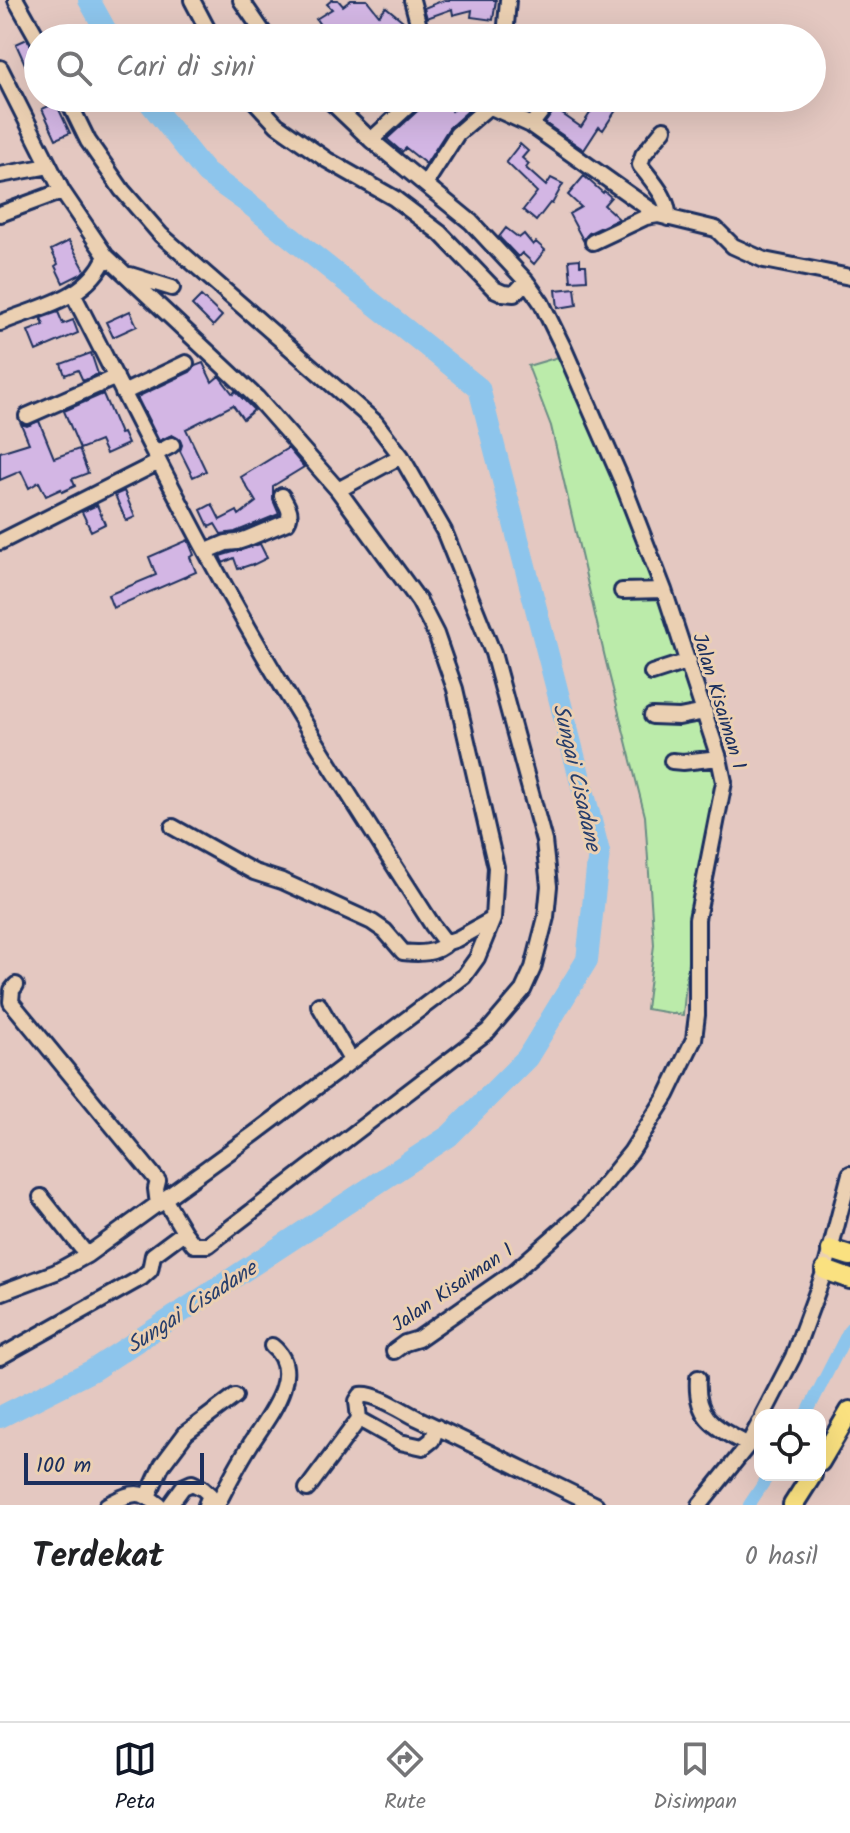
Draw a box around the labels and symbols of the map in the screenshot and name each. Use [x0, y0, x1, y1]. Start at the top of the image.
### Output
street label: Jalan Kisaiman 1 [682, 629, 754, 774]
water label: Sungai Cisadane [542, 701, 610, 857]
street label: Jalan Kisaiman 1 [386, 1236, 521, 1341]
water label: Sungai Cisadane [120, 1251, 266, 1364]
scale bar [24, 1449, 204, 1485]

